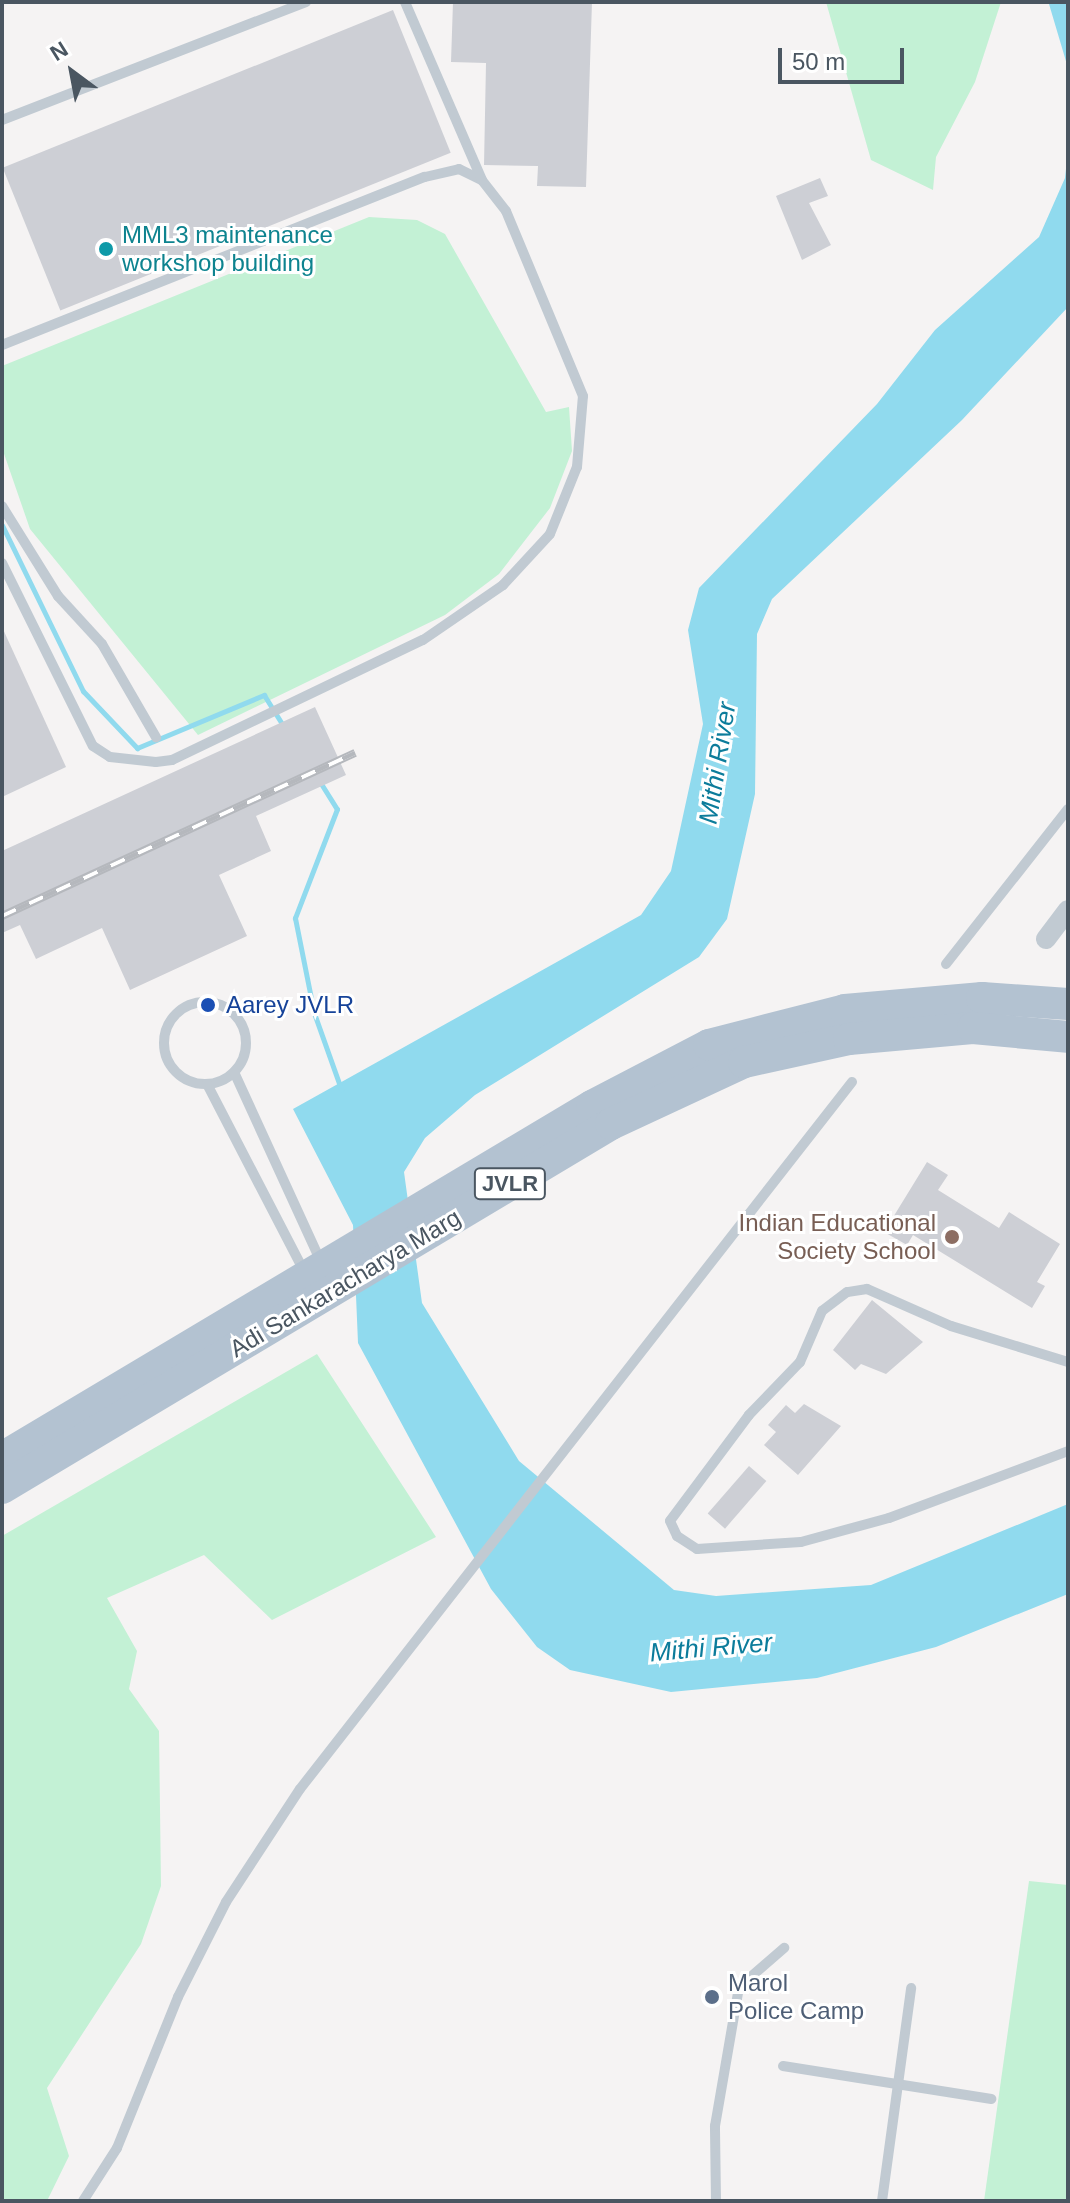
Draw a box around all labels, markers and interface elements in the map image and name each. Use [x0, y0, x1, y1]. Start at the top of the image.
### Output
north arrow [32, 32, 112, 112]
scale bar [782, 32, 908, 82]
text: N [46, 36, 72, 66]
text: 50 m [792, 48, 845, 75]
place label: MML3 maintenance workshop building [122, 221, 333, 277]
marker: MML3 maintenance workshop building [97, 240, 115, 258]
water label: Mithi River [693, 700, 743, 826]
place label: Aarey JVLR [226, 991, 354, 1019]
marker: Aarey JVLR [197, 994, 219, 1016]
road number: JVLR [472, 1166, 548, 1202]
street label: Adi Sankaracharya Marg [224, 1203, 466, 1363]
place label: Indian Educational Society School [739, 1209, 936, 1265]
marker: Indian Educational Society School [943, 1228, 961, 1246]
water label: Mithi River [648, 1627, 774, 1669]
place label: Marol Police Camp [728, 1969, 864, 2025]
marker: Marol Police Camp [703, 1988, 721, 2006]

